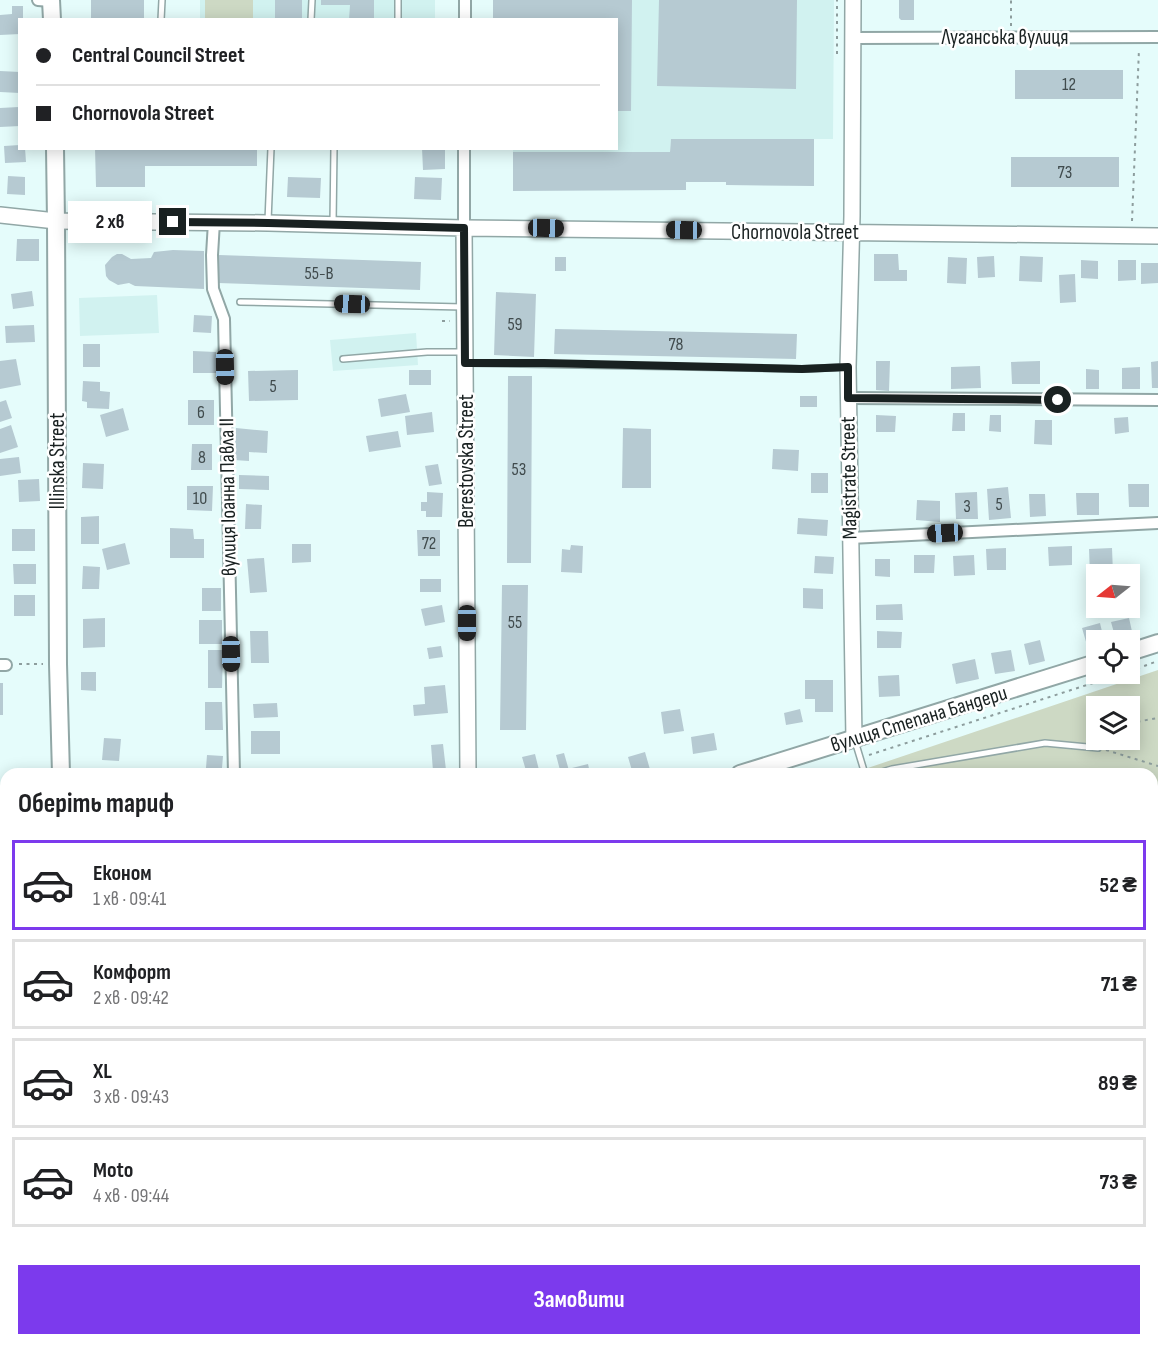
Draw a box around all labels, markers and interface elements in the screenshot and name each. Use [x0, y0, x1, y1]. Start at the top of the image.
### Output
street label: Луганська вулиця [941, 25, 1068, 50]
text: Central Council Street [72, 42, 245, 69]
house number: 12 [1062, 74, 1076, 95]
text: Chornovola Street [72, 100, 214, 127]
house number: 73 [1058, 162, 1072, 183]
callout: 2 хв [68, 201, 152, 243]
route end [159, 208, 186, 235]
text: 2 хв [96, 210, 124, 234]
car [528, 219, 564, 237]
street label: Chornovola Street [731, 220, 859, 245]
car [666, 221, 702, 239]
house number: 55-В [304, 263, 334, 284]
car [334, 294, 370, 314]
house number: 59 [507, 314, 523, 335]
house number: 78 [668, 334, 684, 355]
car [216, 349, 234, 385]
house number: 5 [269, 376, 277, 397]
route start [1044, 386, 1071, 413]
street label: Berestovska Street [454, 394, 479, 528]
house number: 6 [197, 402, 205, 423]
street label: Illinska Street [45, 413, 70, 509]
street label: Magistrate Street [835, 416, 863, 540]
street label: вулиця Іоанна Павла II [214, 418, 242, 576]
house number: 8 [198, 447, 206, 468]
house number: 53 [512, 459, 526, 480]
house number: 10 [193, 488, 207, 509]
house number: 5 [995, 494, 1003, 515]
house number: 3 [963, 496, 971, 517]
car [927, 523, 963, 543]
house number: 72 [422, 533, 436, 554]
north arrow [1086, 564, 1140, 618]
map controls [1086, 564, 1140, 750]
car [458, 605, 476, 641]
house number: 55 [508, 612, 522, 633]
button: locate [1086, 630, 1140, 684]
car [222, 636, 240, 672]
street label: вулиця Степана Бандери [828, 680, 1010, 758]
button: layers [1086, 696, 1140, 750]
text: Оберіть тариф [18, 788, 174, 820]
icon: car [21, 858, 75, 912]
text: Економ [93, 860, 152, 887]
text: 52 ₴ [1100, 872, 1137, 899]
text: 1 хв · 09:41 [93, 887, 166, 911]
icon: car [21, 957, 75, 1011]
text: Комфорт [93, 959, 171, 986]
text: 71 ₴ [1101, 971, 1137, 998]
text: 2 хв · 09:42 [93, 986, 169, 1010]
icon: car [21, 1056, 75, 1110]
text: XL [93, 1058, 112, 1085]
text: 89 ₴ [1098, 1070, 1137, 1097]
text: 3 хв · 09:43 [93, 1085, 169, 1109]
icon: car [21, 1155, 75, 1209]
text: Moto [93, 1157, 133, 1184]
text: 73 ₴ [1099, 1169, 1137, 1196]
text: 4 хв · 09:44 [93, 1184, 169, 1208]
button: Замовити [18, 1265, 1140, 1334]

